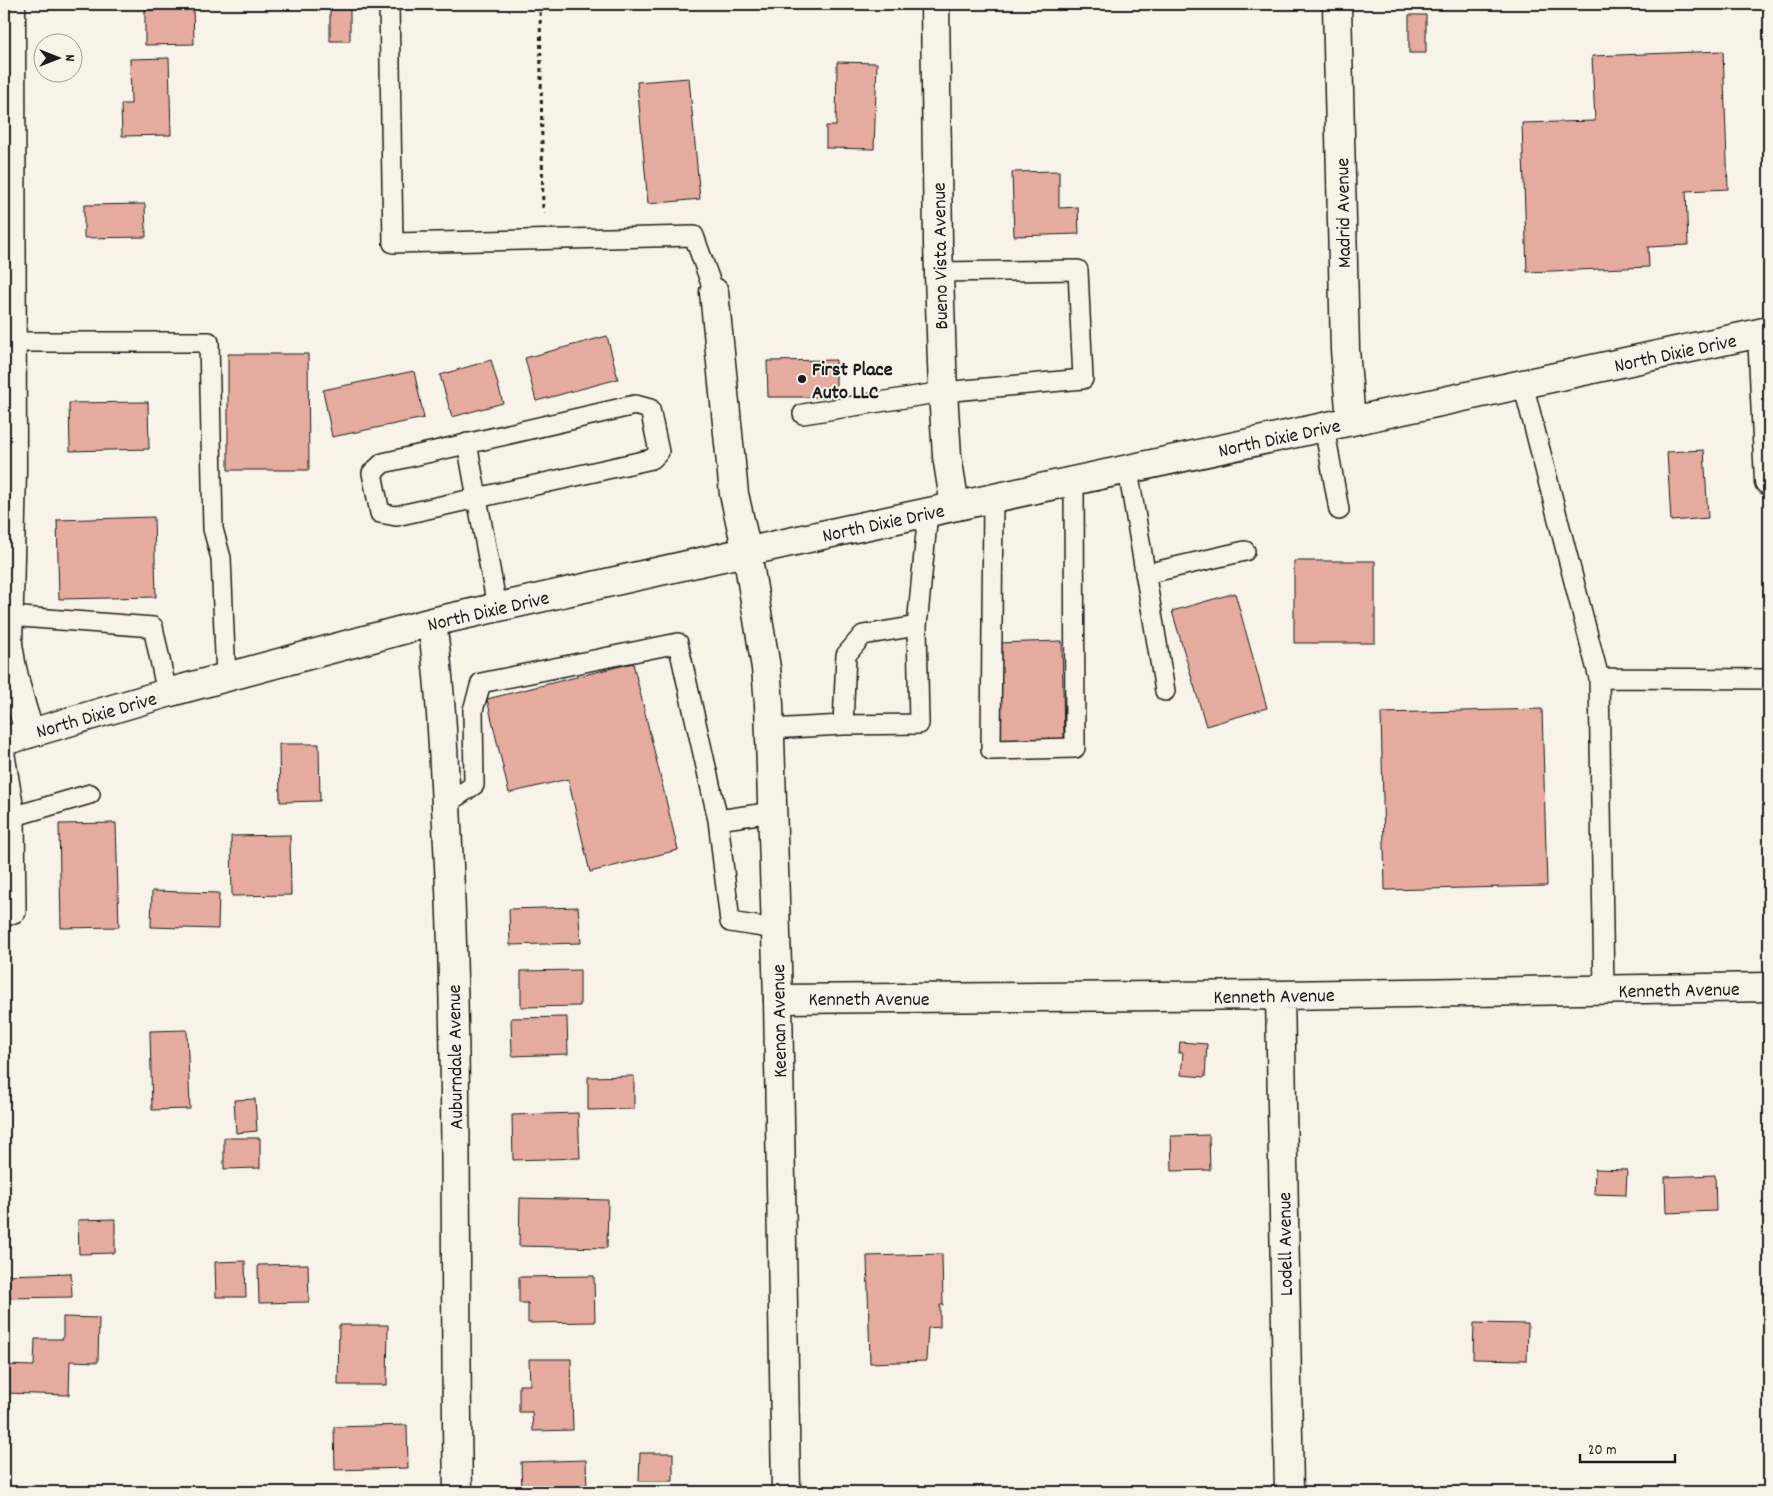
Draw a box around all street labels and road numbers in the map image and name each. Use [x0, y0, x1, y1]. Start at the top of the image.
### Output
street label: Madrid Avenue [1330, 157, 1360, 268]
street label: Bueno Vista Avenue [927, 182, 957, 330]
street label: North Dixie Drive [1612, 328, 1740, 382]
street label: North Dixie Drive [1216, 413, 1344, 467]
street label: North Dixie Drive [820, 498, 948, 552]
street label: North Dixie Drive [425, 585, 553, 641]
street label: North Dixie Drive [33, 686, 161, 747]
street label: Keenan Avenue [766, 964, 796, 1078]
street label: Kenneth Avenue [1618, 977, 1740, 1007]
street label: Kenneth Avenue [1213, 983, 1335, 1013]
street label: Auburndale Avenue [442, 984, 472, 1130]
street label: Kenneth Avenue [808, 987, 930, 1015]
street label: Lodell Avenue [1272, 1191, 1302, 1296]

